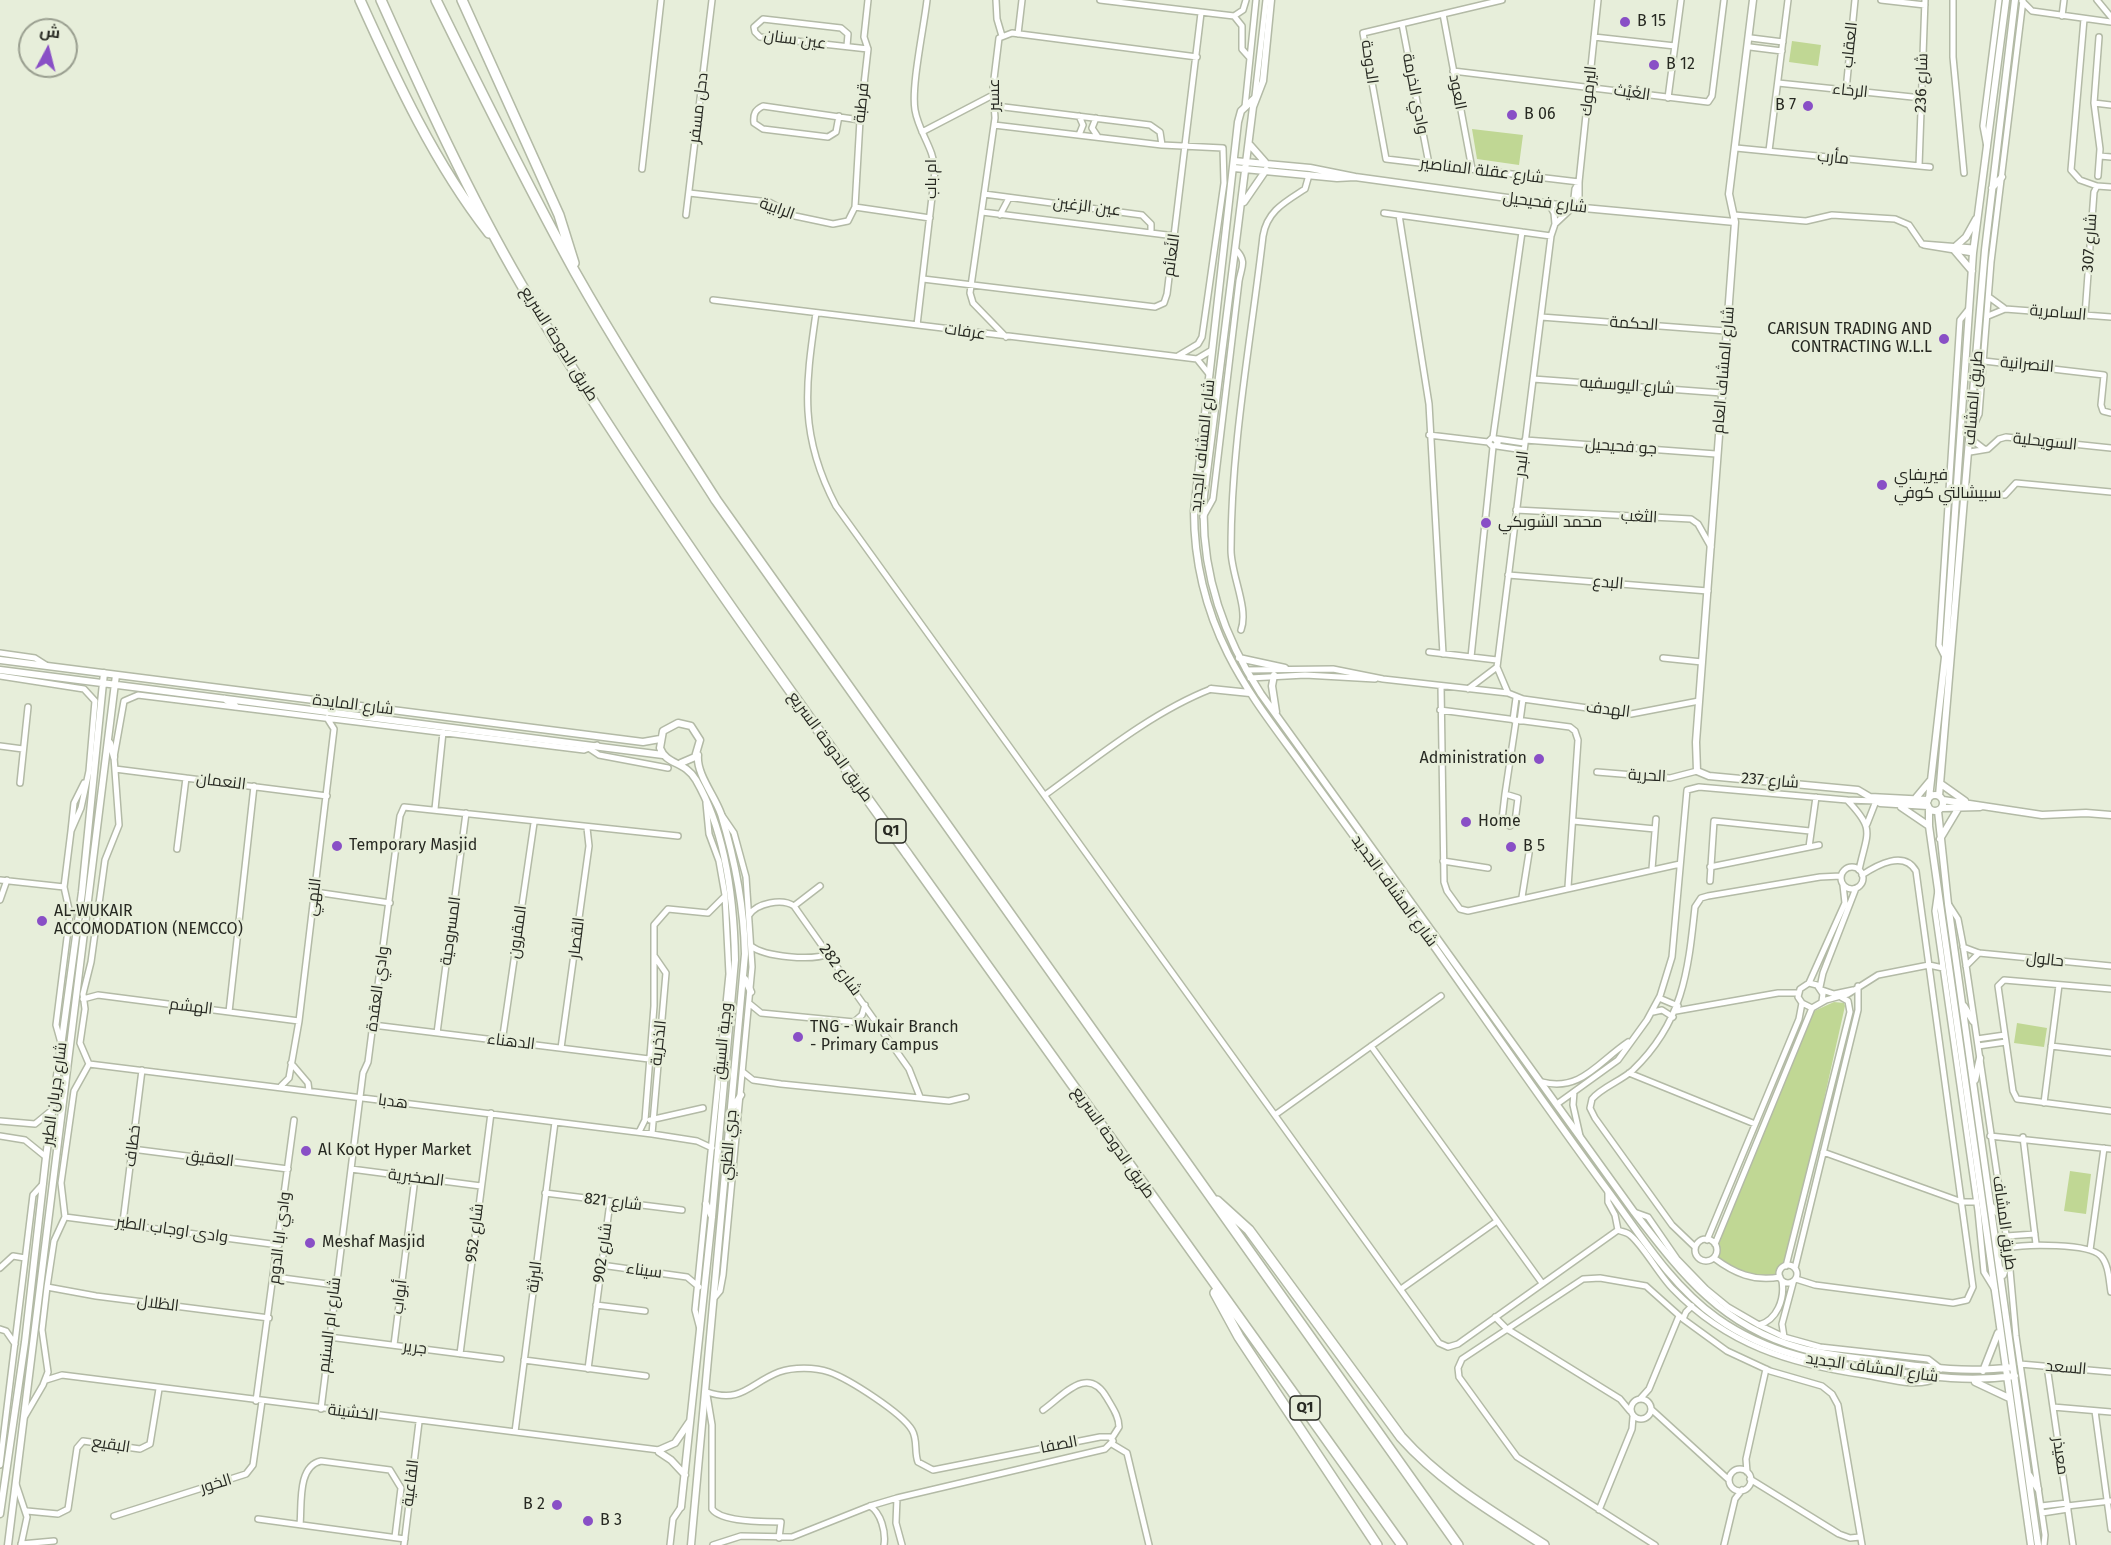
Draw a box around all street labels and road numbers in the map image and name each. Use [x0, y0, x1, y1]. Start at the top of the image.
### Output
street label: العقاب [1838, 21, 1862, 69]
street label: عين سنان [763, 26, 827, 54]
street label: الدوحة [1356, 39, 1382, 85]
street label: وادي الخرمة [1398, 52, 1432, 136]
street label: شارع 236 [1911, 53, 1933, 113]
street label: اليرموك [1577, 65, 1601, 117]
street label: دحل مسفر [685, 72, 713, 144]
street label: العود [1444, 73, 1470, 111]
street label: عسير [985, 79, 1005, 111]
street label: الرخاء [1831, 80, 1869, 102]
street label: الغَيْث [1613, 81, 1651, 105]
street label: قرطبة [850, 82, 874, 124]
street label: مأرب [1816, 147, 1850, 169]
street label: شارع عقلة المناصير [1419, 154, 1545, 188]
street label: ام باب [922, 159, 942, 199]
street label: شارع فحيحيل [1502, 188, 1588, 218]
street label: عين الزغين [1052, 193, 1122, 221]
street label: الرابية [757, 194, 797, 224]
street label: شارع 307 [2078, 213, 2102, 273]
street label: النًعائم [1159, 232, 1185, 278]
street label: طريق الدوحة السريع [516, 283, 602, 405]
street label: السامرية [2029, 301, 2087, 325]
street label: شارع المشاف العام [1709, 306, 1739, 434]
street label: الحكمة [1609, 313, 1659, 335]
street label: عرفات [943, 320, 987, 344]
street label: طريق المشاف [1960, 350, 1988, 446]
street label: النصرانية [1999, 353, 2055, 377]
street label: شارع اليوسفيه [1579, 373, 1675, 399]
street label: شارع المشاف الجديد [1186, 378, 1220, 514]
street label: السويحلية [2012, 429, 2078, 455]
street label: جو فحيحيل [1584, 435, 1658, 459]
street label: البدر [1511, 450, 1533, 478]
street label: الثغب [1620, 506, 1658, 528]
street label: البدع [1592, 572, 1624, 594]
street label: طريق الدوحة السريع [784, 688, 876, 806]
street label: شارع المايدة [311, 690, 395, 720]
street label: الهدف [1585, 698, 1631, 722]
street label: الحرية [1628, 765, 1666, 787]
street label: النعمان [195, 769, 247, 795]
street label: شارع 237 [1740, 769, 1800, 793]
road number: Q1 [876, 819, 906, 843]
street label: شارع المشاف الجديد [1347, 831, 1441, 951]
street label: النهي [302, 877, 326, 917]
street label: المسروحية [437, 895, 465, 967]
street label: المقرون [505, 904, 531, 960]
street label: القصار [565, 916, 589, 960]
street label: شارع 282 [815, 940, 865, 1000]
street label: وادي العقدة [362, 945, 394, 1033]
street label: حالول [2025, 948, 2065, 972]
street label: الهشم [168, 995, 214, 1019]
street label: وجبة السيق [709, 1002, 737, 1080]
street label: الذخرية [647, 1019, 671, 1067]
street label: الدهناء [486, 1030, 536, 1054]
street label: شارع جريان الطير [38, 1041, 72, 1147]
street label: طريق الدوحة السريع [1067, 1084, 1159, 1202]
street label: هدبا [377, 1091, 409, 1113]
street label: جري الظبي [716, 1109, 742, 1181]
street label: خطاف [121, 1124, 145, 1168]
street label: العقيق [185, 1147, 235, 1171]
street label: الصخبرية [387, 1165, 445, 1191]
street label: طريق المشاف [1988, 1174, 2020, 1272]
street label: شارع 821 [583, 1189, 643, 1215]
street label: وادي ابا الدوم [265, 1191, 295, 1285]
street label: شارع 952 [462, 1202, 488, 1264]
street label: وادى اوجاب الطير [115, 1213, 229, 1247]
street label: شارع 902 [589, 1222, 617, 1284]
street label: سيناء [625, 1259, 663, 1283]
street label: البرثة [524, 1260, 546, 1294]
street label: شارع ام السنيم [315, 1276, 345, 1374]
street label: أبواب [388, 1279, 412, 1315]
street label: الظلال [136, 1292, 180, 1316]
street label: جرير [402, 1337, 428, 1359]
street label: شارع المشاف الجديد [1804, 1349, 1940, 1387]
street label: السعد [2045, 1357, 2087, 1379]
road number: Q1 [1290, 1396, 1320, 1420]
street label: الخشينة [327, 1400, 379, 1426]
street label: الصفا [1039, 1432, 1079, 1458]
street label: البقيع [91, 1433, 131, 1457]
street label: معيذر [2048, 1436, 2072, 1476]
street label: القاعية [399, 1458, 423, 1508]
street label: الخور [198, 1470, 234, 1498]

